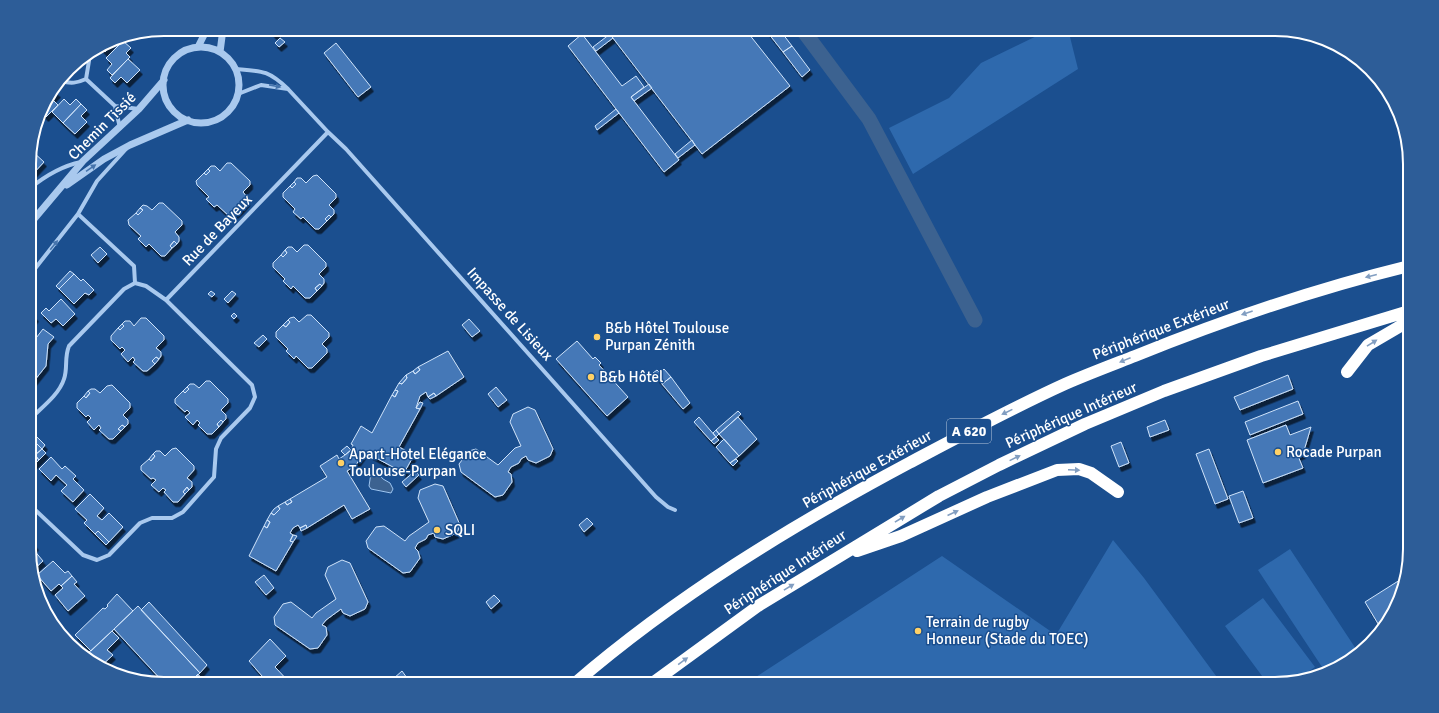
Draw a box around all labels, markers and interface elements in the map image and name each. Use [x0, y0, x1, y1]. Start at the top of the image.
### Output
one-way arrow [268, 84, 281, 90]
street label: Chemin Tissié [64, 88, 140, 164]
one-way arrow [85, 165, 97, 172]
street label: Rue de Bayeux [178, 190, 256, 269]
one-way arrow [50, 239, 58, 250]
street label: Impasse de Lisieux [463, 264, 557, 364]
one-way arrow [1365, 273, 1378, 279]
street label: Périphérique Extérieur [1090, 294, 1232, 363]
one-way arrow [1241, 311, 1253, 317]
place label: B&b Hôtel Toulouse Purpan Zénith [605, 319, 729, 354]
marker: B&b Hôtel Toulouse Purpan Zénith [592, 332, 602, 342]
one-way arrow [1367, 339, 1378, 347]
one-way arrow [1119, 357, 1131, 363]
place label: B&b Hôtel [599, 368, 663, 386]
marker: B&b Hôtel [586, 372, 596, 382]
street label: Périphérique Intérieur [1002, 378, 1140, 452]
one-way arrow [1001, 409, 1013, 416]
road number: A 620 [947, 419, 991, 443]
street label: Périphérique Extérieur [799, 426, 935, 512]
place label: Rocade Purpan [1286, 443, 1382, 461]
place label: Apart-Hotel Elégance Toulouse-Purpan [349, 445, 487, 480]
marker: Rocade Purpan [1273, 447, 1283, 457]
one-way arrow [1009, 455, 1020, 461]
marker: Apart-Hotel Elégance Toulouse-Purpan [336, 458, 346, 468]
one-way arrow [1068, 466, 1080, 473]
one-way arrow [947, 510, 959, 516]
one-way arrow [895, 515, 905, 523]
place label: SQLI [445, 521, 475, 539]
marker: SQLI [432, 525, 442, 535]
street label: Périphérique Intérieur [721, 525, 850, 618]
one-way arrow [784, 583, 794, 591]
place label: Terrain de rugby Honneur (Stade du TOEC) [926, 613, 1088, 648]
marker: Terrain de rugby Honneur (Stade du TOEC) [913, 626, 923, 636]
one-way arrow [677, 657, 688, 665]

